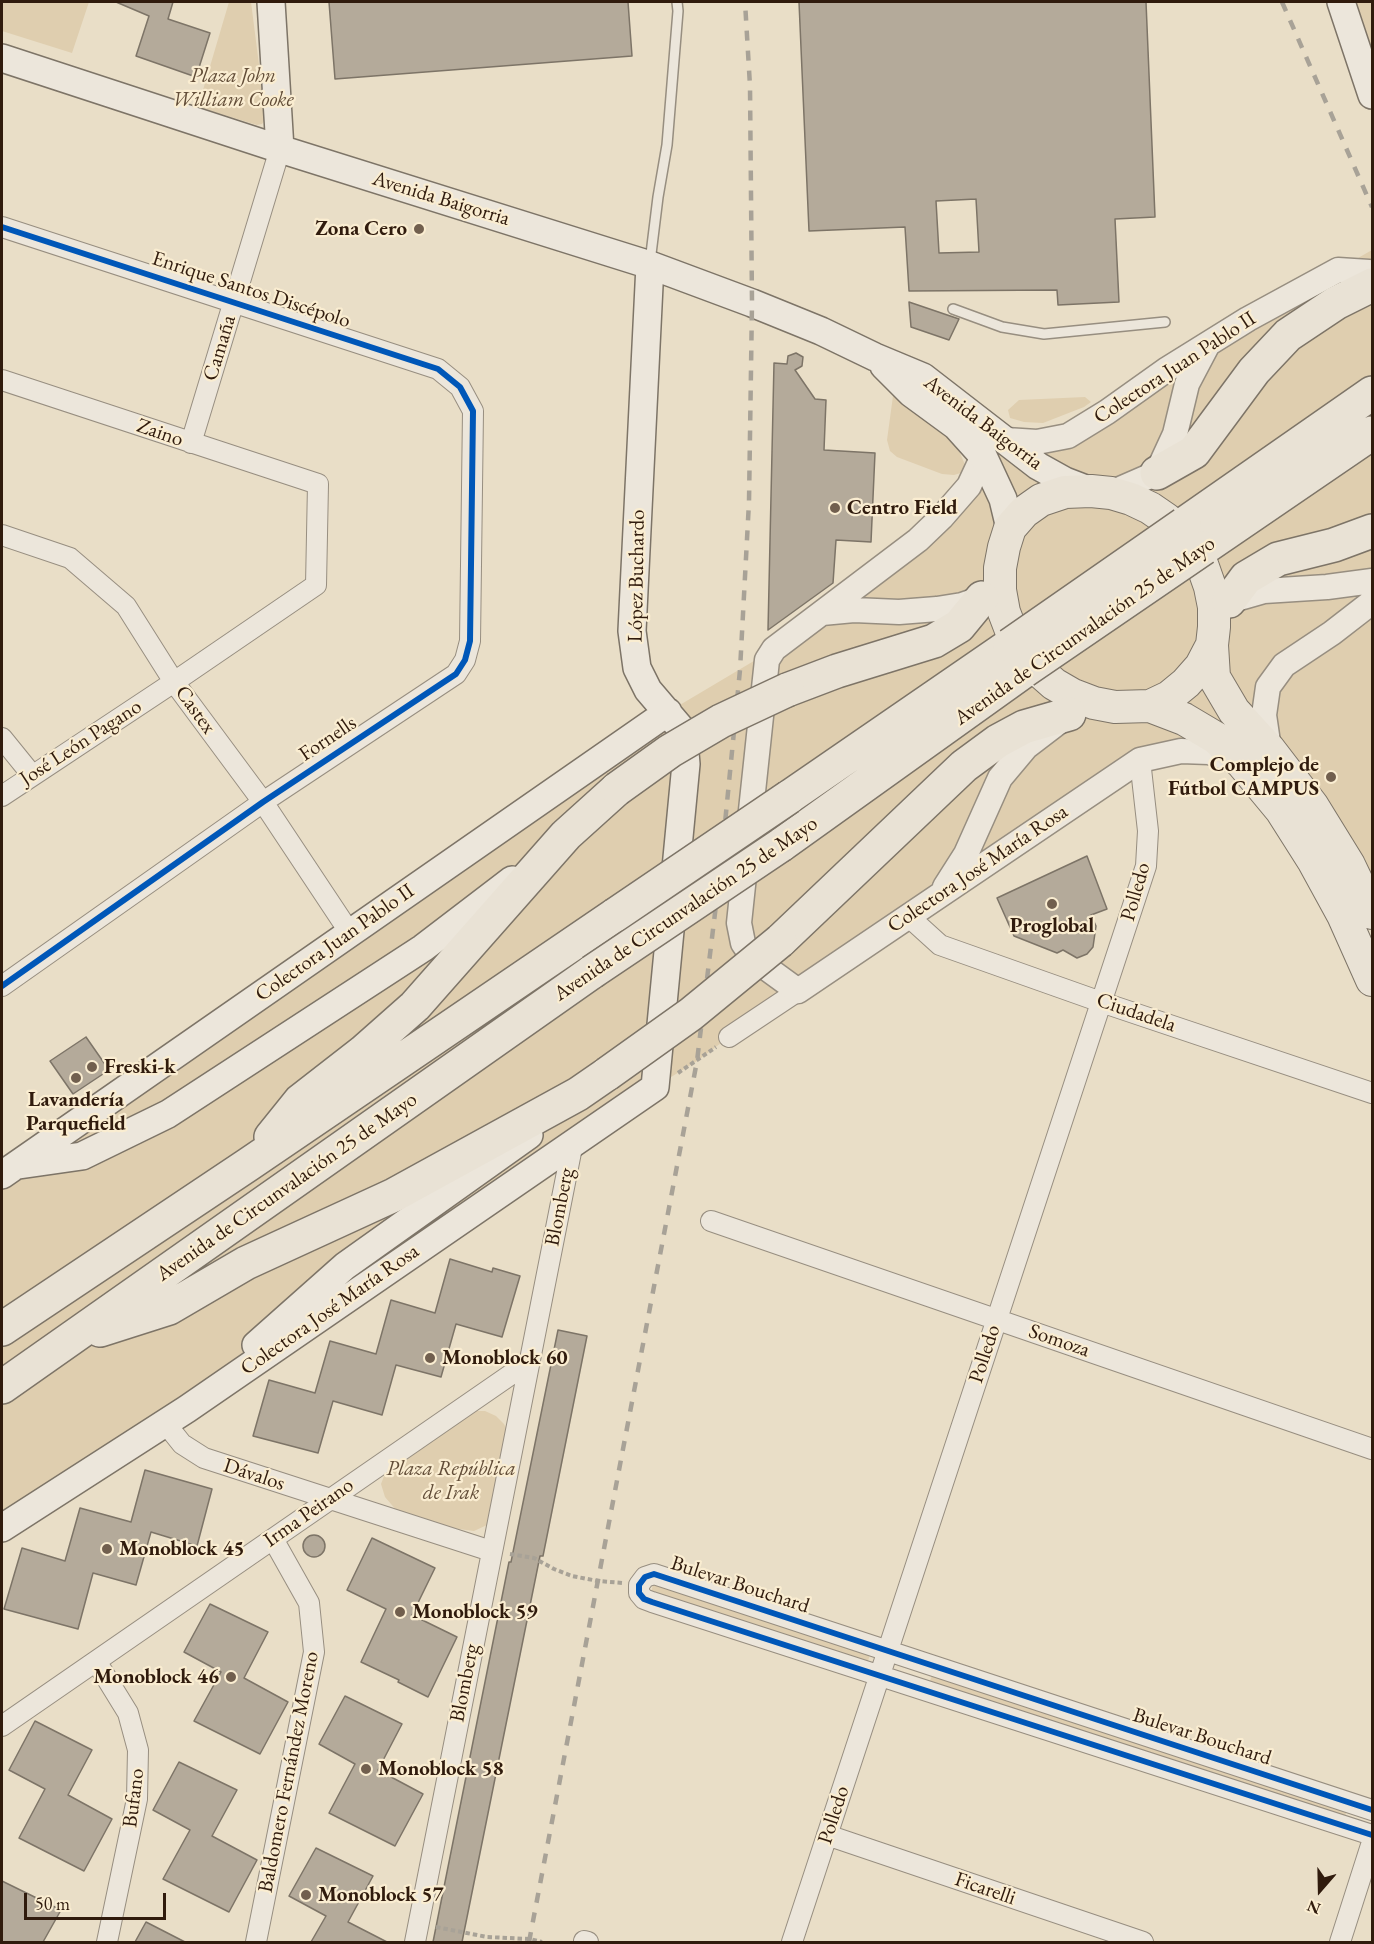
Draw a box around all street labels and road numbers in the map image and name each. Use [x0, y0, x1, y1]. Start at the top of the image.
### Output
street label: Avenida Baigorria [369, 166, 513, 232]
street label: Enrique Santos Discépolo [149, 246, 353, 334]
street label: Colectora Juan Pablo II [1089, 306, 1261, 430]
street label: Camaña [198, 312, 242, 384]
street label: Avenida Baigorria [919, 370, 1047, 476]
street label: Zaino [133, 413, 187, 453]
street label: López Buchardo [623, 509, 651, 643]
street label: Avenida de Circunvalación 25 de Mayo [950, 531, 1220, 731]
street label: Castex [169, 681, 221, 739]
street label: José León Pagano [15, 694, 147, 792]
street label: Fornells [295, 711, 361, 767]
street label: Colectora José María Rosa [883, 799, 1073, 939]
street label: Avenida de Circunvalación 25 de Mayo [549, 811, 823, 1007]
street label: Polledo [1116, 860, 1156, 924]
street label: Colectora Juan Pablo II [251, 879, 419, 1007]
street label: Ciudadela [1093, 988, 1179, 1038]
street label: Avenida de Circunvalación 25 de Mayo [152, 1087, 422, 1287]
street label: Blomberg [540, 1166, 580, 1248]
street label: Colectora José María Rosa [236, 1239, 424, 1381]
street label: Somoza [1025, 1319, 1093, 1363]
street label: Polledo [964, 1322, 1006, 1386]
street label: Dávalos [220, 1453, 288, 1497]
street label: Irma Peirano [259, 1473, 359, 1553]
street label: Bulevar Bouchard [668, 1551, 812, 1619]
street label: Blomberg [445, 1642, 485, 1724]
street label: Baldomero Fernández Moreno [253, 1649, 325, 1895]
street label: Bulevar Bouchard [1130, 1703, 1274, 1771]
street label: Bufano [118, 1767, 150, 1829]
street label: Polledo [813, 1783, 855, 1847]
street label: Ficarelli [951, 1867, 1019, 1911]

